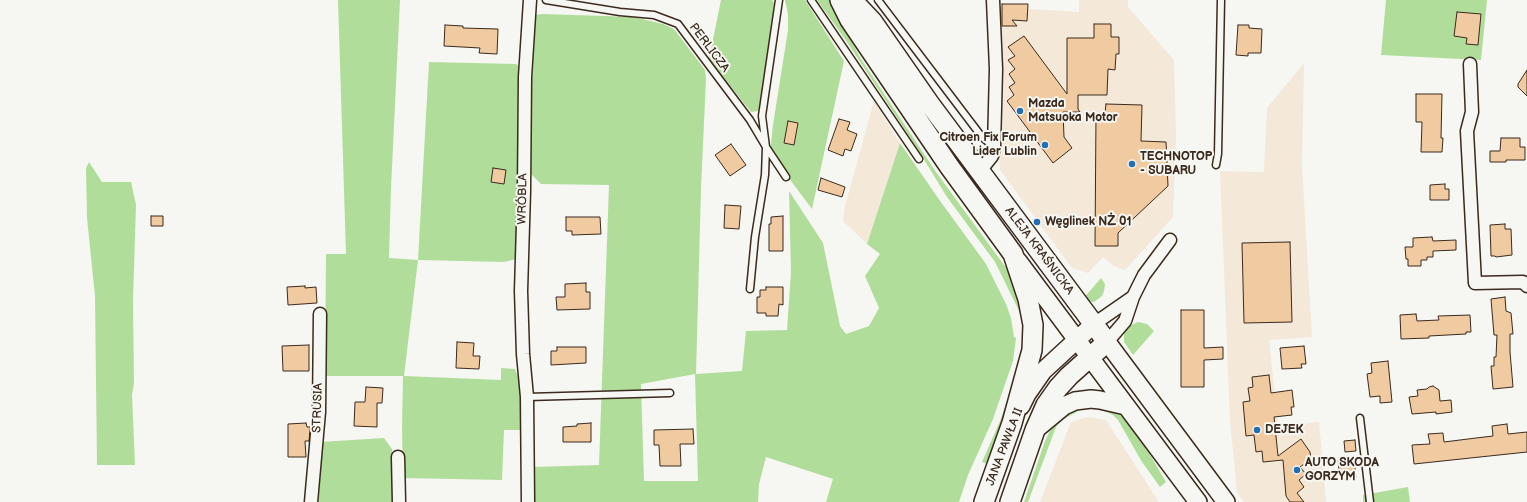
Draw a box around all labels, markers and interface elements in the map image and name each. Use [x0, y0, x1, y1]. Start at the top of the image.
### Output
street label: PERLICZA [686, 21, 732, 75]
place label: Mazda Matsuoka Motor [1028, 97, 1118, 125]
marker: Mazda Matsuoka Motor [1015, 106, 1025, 116]
place label: Citroen Fix Forum Lider Lublin [940, 131, 1037, 159]
marker: Citroen Fix Forum Lider Lublin [1040, 140, 1050, 150]
place label: TECHNOTOP - SUBARU [1140, 150, 1212, 178]
marker: TECHNOTOP - SUBARU [1127, 159, 1137, 169]
street label: WRÓBLA [515, 173, 531, 225]
street label: ALEJA KRAŚNICKA [1001, 204, 1077, 298]
place label: Węglinek NŻ 01 [1045, 215, 1132, 229]
marker: Węglinek NŻ 01 [1032, 217, 1042, 227]
street label: STRUSIA [310, 383, 326, 433]
street label: JANA PAWŁA II [984, 406, 1026, 488]
place label: DEJEK [1265, 423, 1304, 437]
marker: DEJEK [1252, 425, 1262, 435]
place label: AUTO SKODA GORZYM [1305, 456, 1379, 484]
marker: AUTO SKODA GORZYM [1292, 465, 1302, 475]

